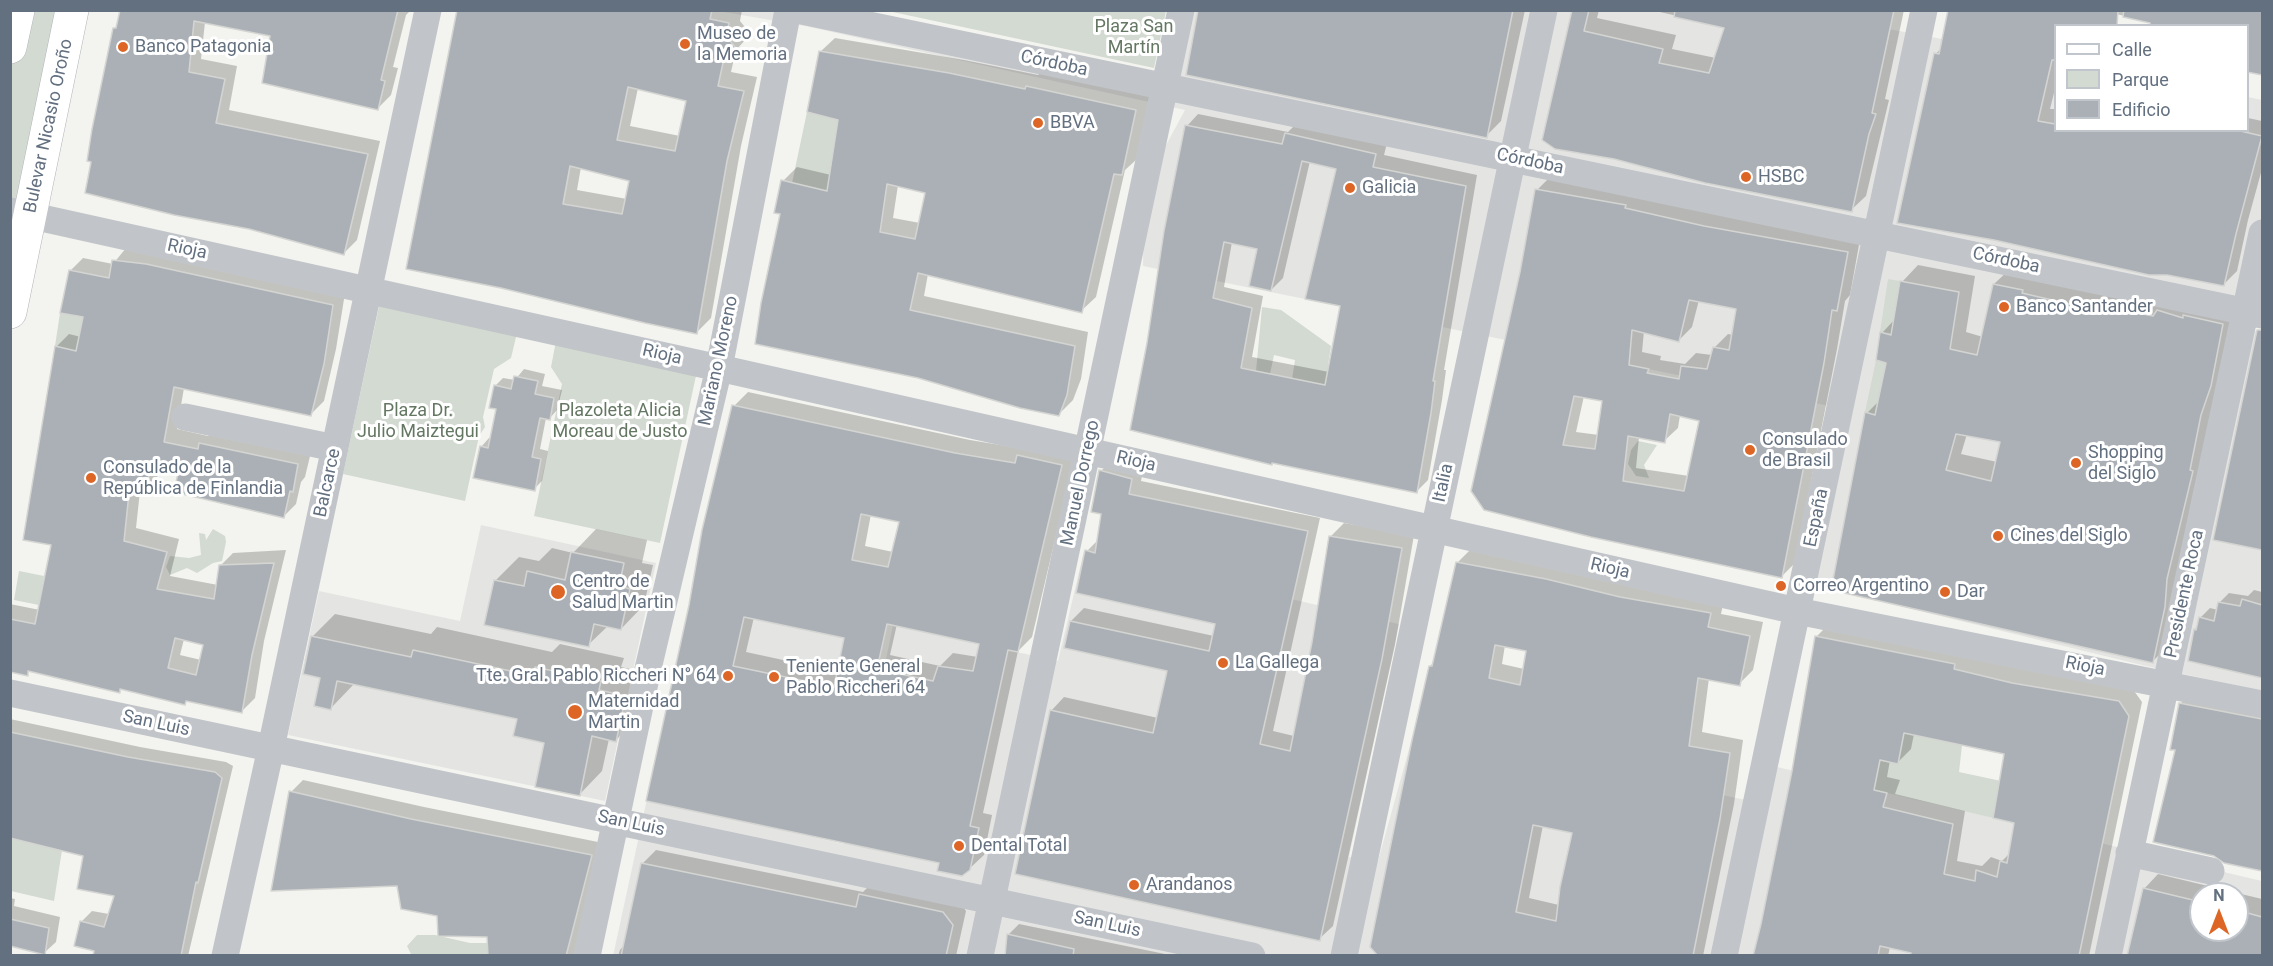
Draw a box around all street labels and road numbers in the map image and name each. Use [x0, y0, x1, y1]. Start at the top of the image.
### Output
street label: Bulevar Nicasio Oroño [20, 37, 78, 215]
street label: Córdoba [1018, 46, 1090, 82]
street label: Córdoba [1494, 144, 1566, 180]
street label: Rioja [165, 235, 209, 265]
street label: Córdoba [1970, 243, 2042, 279]
street label: Mariano Moreno [695, 294, 743, 428]
street label: Rioja [640, 340, 684, 370]
street label: Manuel Dorrego [1057, 418, 1105, 548]
street label: Balcarce [310, 447, 346, 519]
street label: Rioja [1114, 447, 1158, 477]
street label: Italia [1429, 462, 1459, 504]
street label: España [1800, 487, 1834, 549]
street label: Presidente Roca [2161, 528, 2209, 660]
street label: Rioja [1588, 554, 1632, 584]
street label: Rioja [2063, 653, 2107, 681]
street label: San Luis [121, 706, 191, 742]
street label: San Luis [596, 806, 666, 842]
street label: San Luis [1072, 907, 1142, 943]

